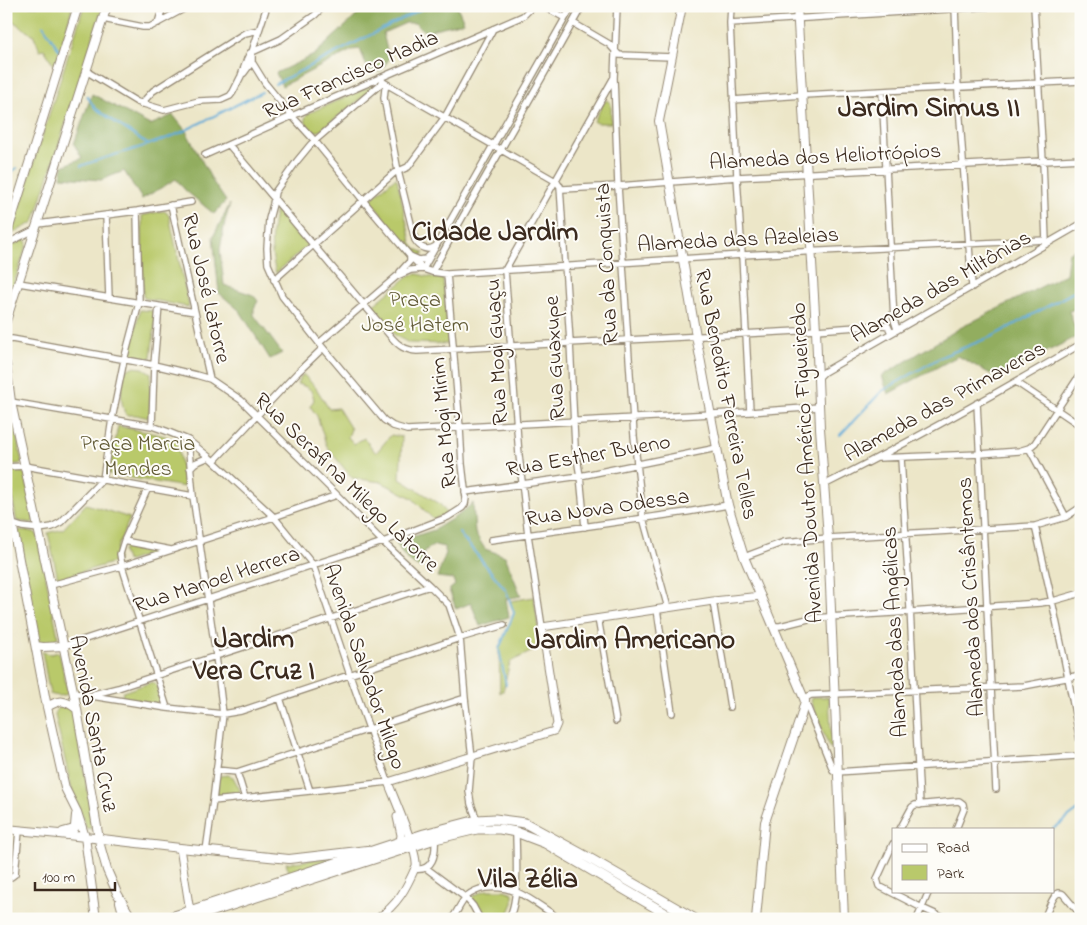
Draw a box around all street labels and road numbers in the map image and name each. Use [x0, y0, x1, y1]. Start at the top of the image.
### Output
street label: Rua Francisco Madia [258, 23, 444, 129]
street label: Alameda dos Heliotrópios [708, 136, 942, 180]
street label: Rua da Conquista [588, 182, 628, 346]
street label: Rua José Latorre [172, 210, 238, 367]
street label: Alameda das Azaleias [636, 220, 840, 262]
street label: Alameda das Miltônias [845, 223, 1038, 353]
street label: Rua Benedito Ferreira Telles [685, 266, 765, 523]
street label: Rua Mogi Guaçu [478, 278, 519, 426]
street label: Rua Guaxupe [537, 295, 575, 421]
street label: Avenida Doutor Américo Figueiredo [784, 302, 833, 624]
street label: Alameda das Primaveras [839, 334, 1052, 472]
street label: Rua Mogi Mirim [423, 356, 468, 490]
street label: Rua Serafina Milego Latorre [245, 386, 446, 581]
street label: Rua Esther Bueno [504, 427, 673, 487]
street label: Alameda dos Crisântemos [950, 476, 994, 718]
street label: Rua Nova Odessa [523, 482, 691, 536]
street label: Alameda das Angélicas [874, 525, 919, 738]
street label: Rua Manoel Herrera [129, 539, 304, 623]
street label: Avenida Salvador Milego [312, 560, 413, 774]
street label: Avenida Santa Cruz [59, 632, 125, 815]

